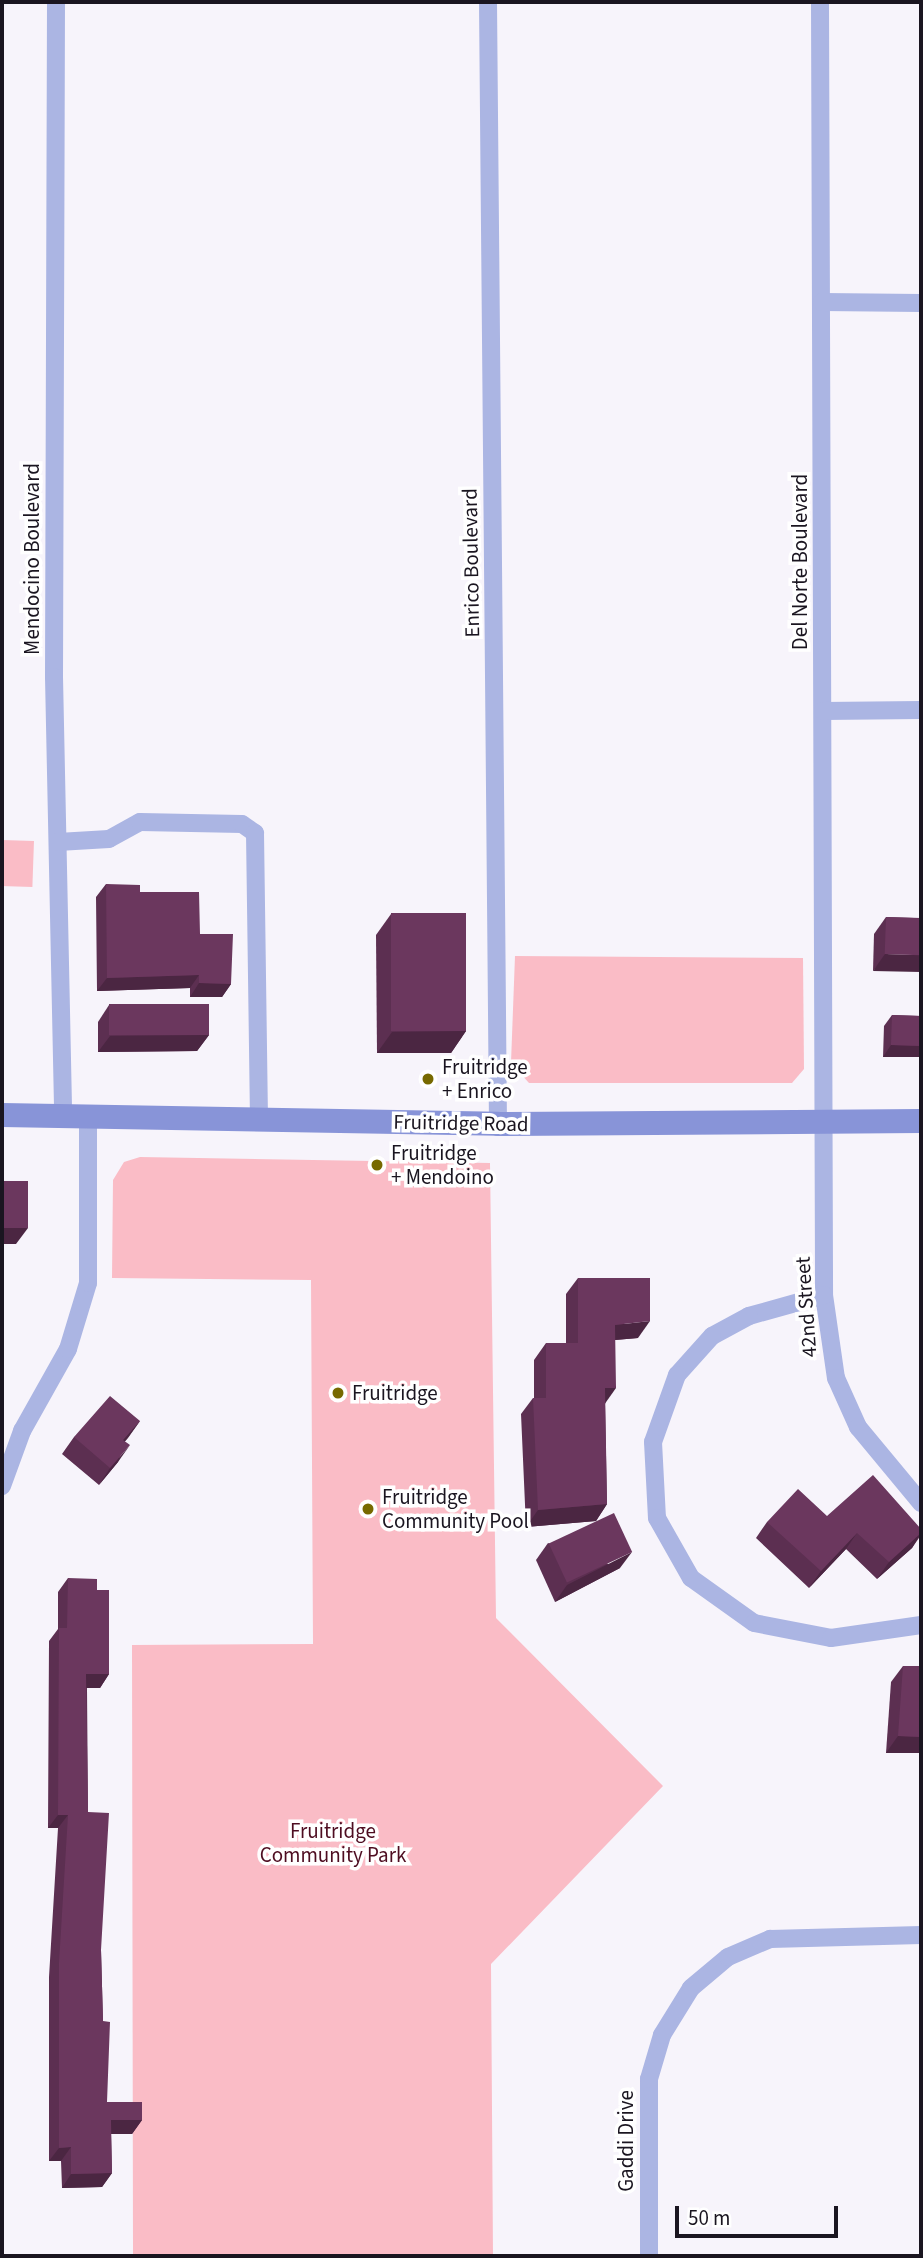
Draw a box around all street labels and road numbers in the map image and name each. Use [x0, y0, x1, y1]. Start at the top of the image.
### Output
street label: Mendocino Boulevard [19, 463, 45, 655]
street label: Del Norte Boulevard [787, 474, 813, 650]
street label: Enrico Boulevard [457, 488, 485, 638]
street label: Fruitridge Road [393, 1109, 529, 1137]
street label: 42nd Street [790, 1256, 822, 1358]
street label: Gaddi Drive [613, 2090, 639, 2192]

